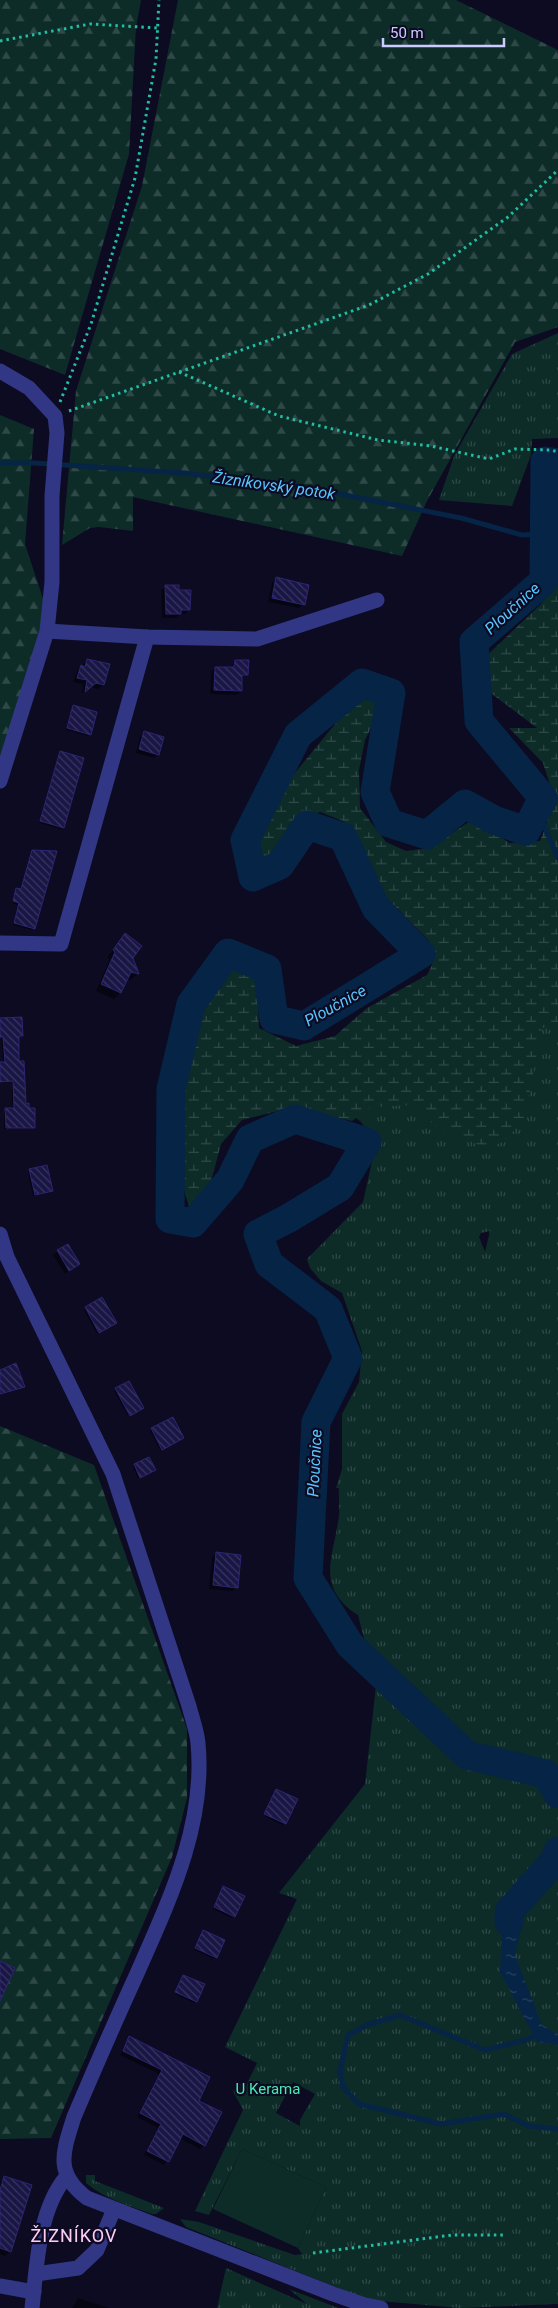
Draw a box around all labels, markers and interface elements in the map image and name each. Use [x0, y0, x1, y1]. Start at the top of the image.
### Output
scale bar [383, 15, 504, 47]
text: 50 m [390, 24, 424, 42]
water label: Žizníkovský potok [210, 467, 338, 504]
water label: Ploučnice [481, 579, 544, 638]
water label: Ploučnice [301, 981, 369, 1030]
water label: Ploučnice [303, 1429, 326, 1497]
park label: U Kerama [236, 2080, 300, 2098]
district label: ŽIZNÍKOV [31, 2225, 117, 2246]

